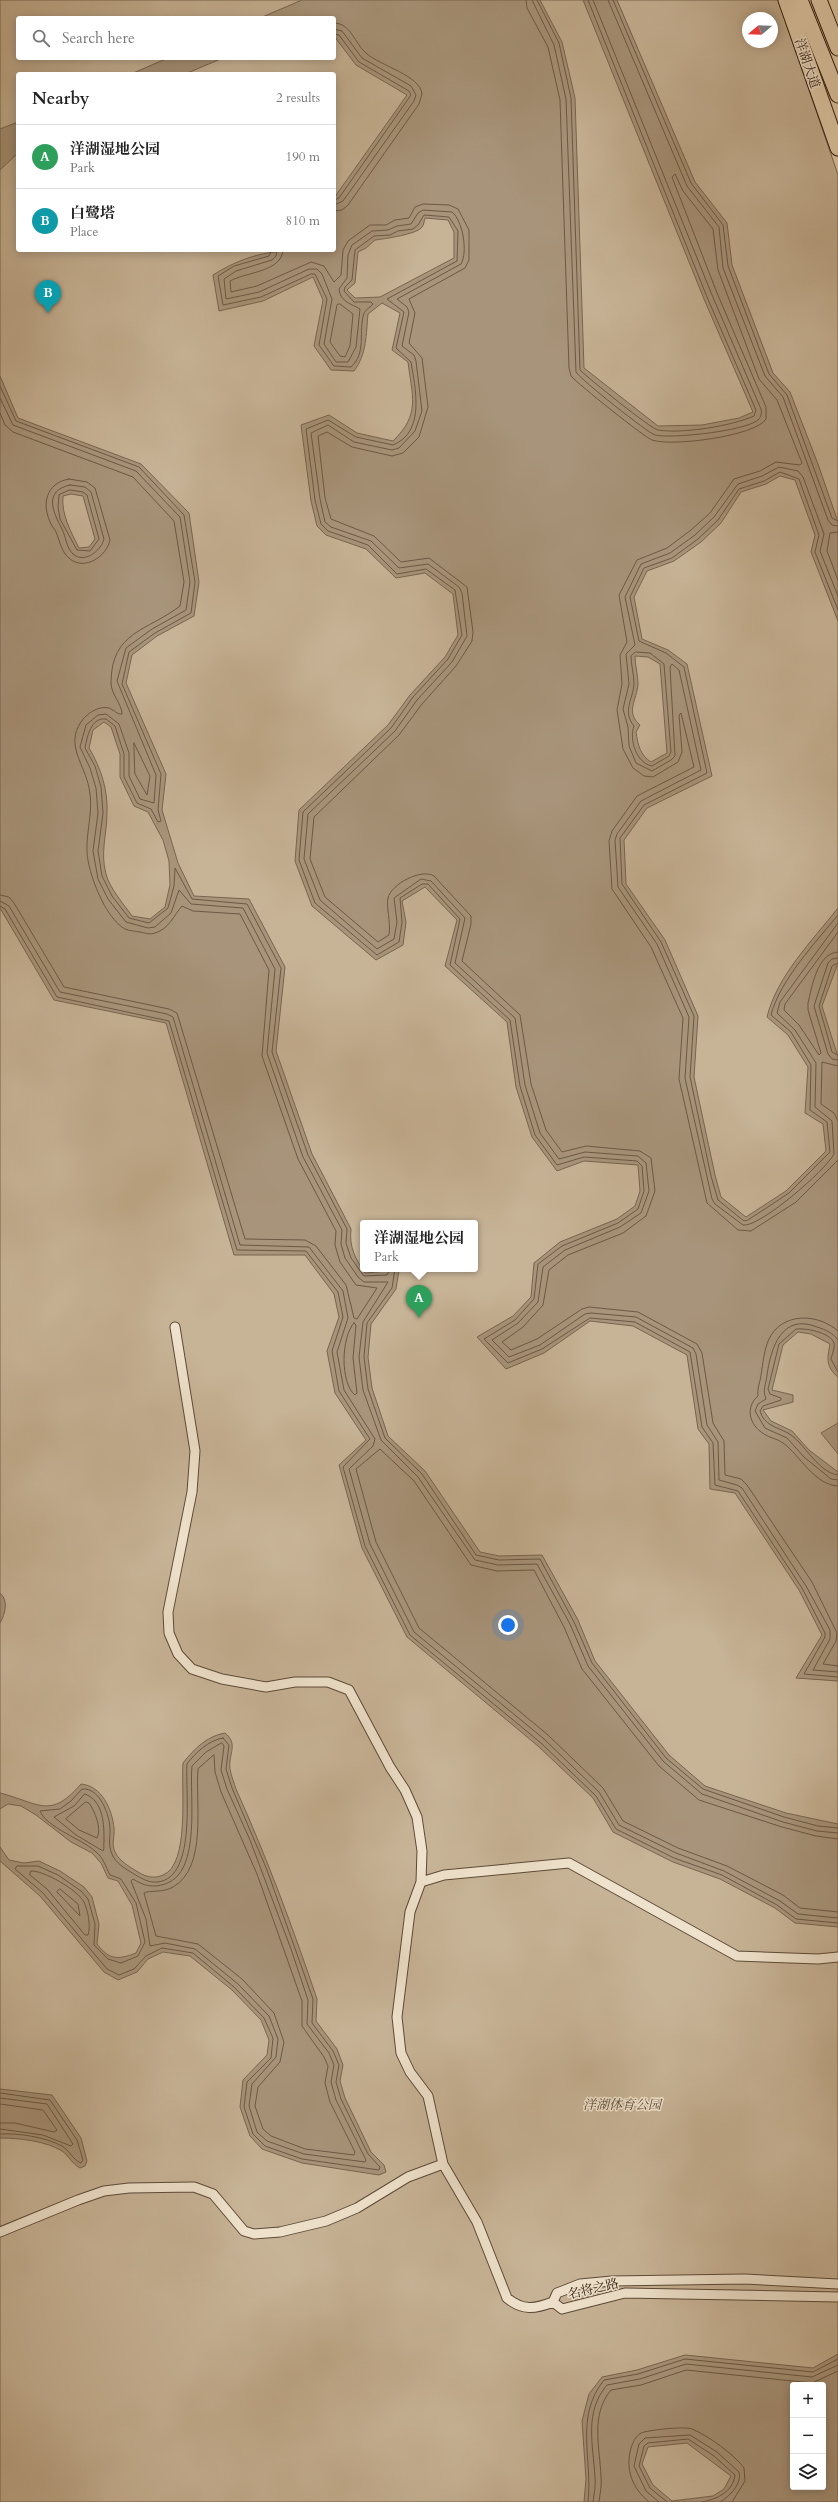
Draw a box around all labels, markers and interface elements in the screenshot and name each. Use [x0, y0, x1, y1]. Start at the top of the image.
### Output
north arrow [742, 12, 778, 48]
search box [16, 16, 336, 60]
icon: search [30, 27, 52, 49]
text: Search here [62, 28, 135, 48]
street label: 洋湖大道 [790, 36, 824, 91]
text: Nearby [32, 87, 89, 110]
text: 2 results [276, 89, 320, 107]
text: 洋湖湿地公园 [70, 139, 160, 159]
text: A [40, 148, 50, 166]
text: 190 m [286, 148, 320, 166]
text: Park [70, 159, 95, 177]
text: 白鹭塔 [70, 203, 115, 223]
text: B [40, 212, 50, 230]
text: 810 m [286, 212, 320, 230]
text: Place [70, 223, 98, 241]
pin: B [35, 280, 61, 313]
popup [360, 1220, 478, 1272]
text: 洋湖湿地公园 [374, 1228, 464, 1248]
text: Park [374, 1248, 399, 1266]
pin: A [406, 1285, 432, 1318]
your location [498, 1615, 518, 1635]
park label: 洋湖体育公园 [583, 2096, 663, 2114]
street label: 名将之路 [566, 2274, 621, 2304]
map controls [790, 2382, 826, 2490]
button: + [790, 2382, 826, 2418]
button: − [790, 2418, 826, 2454]
button: layers [790, 2454, 826, 2490]

